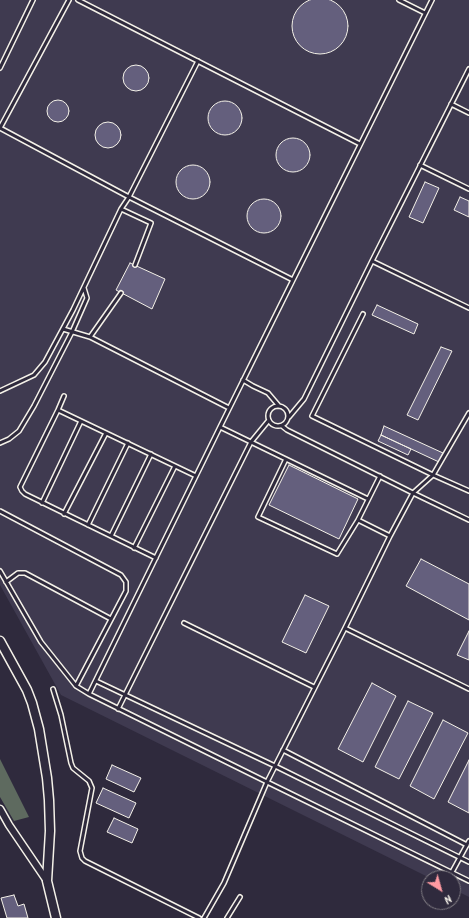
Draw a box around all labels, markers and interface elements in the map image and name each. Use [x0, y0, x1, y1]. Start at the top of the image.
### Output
north arrow [421, 870, 461, 910]
text: N [439, 890, 456, 908]

